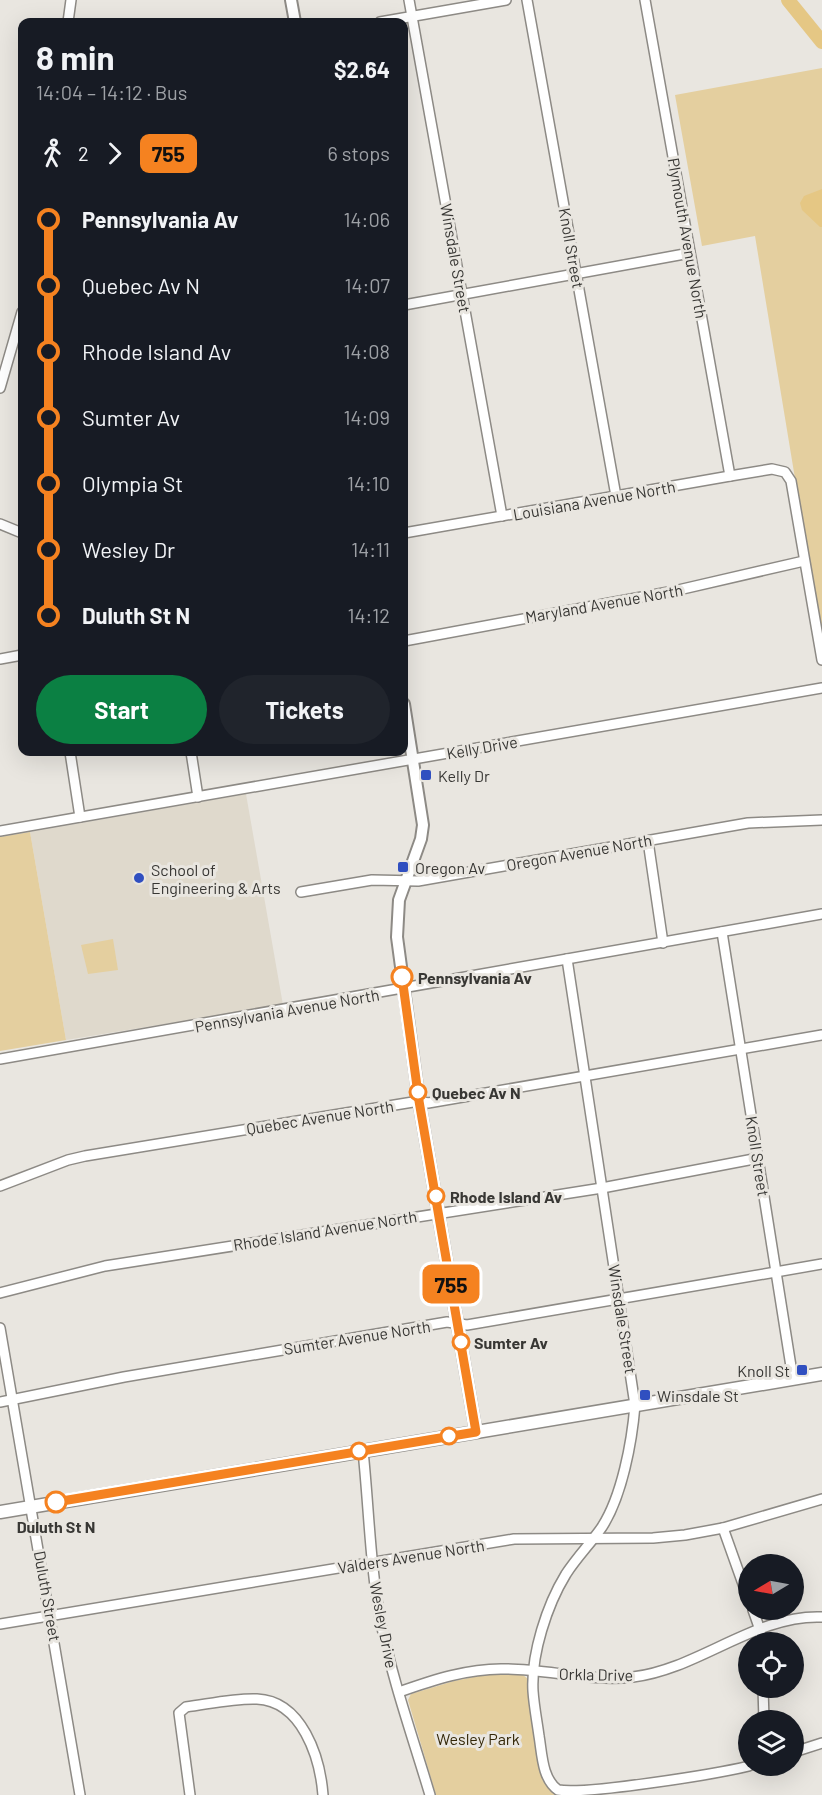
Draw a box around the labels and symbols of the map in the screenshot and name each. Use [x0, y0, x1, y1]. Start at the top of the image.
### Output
street label: Plymouth Avenue North [665, 156, 711, 320]
street label: Winsdale Street [437, 202, 475, 314]
street label: Knoll Street [556, 206, 588, 290]
street label: Louisiana Avenue North [511, 476, 677, 524]
street label: Maryland Avenue North [524, 580, 684, 626]
street label: Kelly Drive [445, 731, 519, 763]
place label: Kelly Dr [438, 766, 490, 785]
marker: Kelly Dr [419, 768, 433, 782]
street label: Oregon Avenue North [505, 830, 653, 874]
place label: Oregon Av [415, 858, 486, 877]
place label: School of Engineering & Arts [151, 860, 281, 897]
marker: Oregon Av [396, 860, 410, 874]
marker: School of Engineering & Arts [132, 871, 146, 885]
marker: Pennsylvania Av [391, 966, 413, 988]
place label: Pennsylvania Av [418, 968, 532, 987]
street label: Pennsylvania Avenue North [193, 984, 381, 1036]
marker: Quebec Av N [409, 1083, 427, 1101]
place label: Quebec Av N [432, 1083, 521, 1102]
street label: Quebec Avenue North [245, 1096, 395, 1138]
street label: Knoll Street [742, 1114, 774, 1198]
marker: Rhode Island Av [427, 1187, 445, 1205]
place label: Rhode Island Av [450, 1187, 562, 1206]
street label: Rhode Island Avenue North [232, 1206, 418, 1254]
street label: Winsdale Street [605, 1263, 641, 1375]
line badge: 755 [416, 1264, 486, 1304]
street label: Sumter Avenue North [282, 1316, 432, 1358]
marker: Sumter Av [452, 1333, 470, 1351]
place label: Sumter Av [474, 1333, 548, 1352]
place label: Knoll St [737, 1361, 790, 1380]
marker: Knoll St [795, 1363, 809, 1377]
place label: Winsdale St [657, 1386, 739, 1405]
marker: Winsdale St [638, 1388, 652, 1402]
unlabelled marker [440, 1427, 458, 1445]
unlabelled marker [350, 1442, 368, 1460]
marker: Duluth St N [45, 1491, 67, 1513]
place label: Duluth St N [17, 1517, 95, 1536]
street label: Valders Avenue North [336, 1535, 486, 1577]
street label: Duluth Street [31, 1549, 65, 1643]
north arrow [738, 1554, 804, 1620]
street label: Wesley Drive [366, 1580, 402, 1670]
street label: Orkla Drive [559, 1664, 633, 1684]
park label: Wesley Park [436, 1729, 520, 1748]

